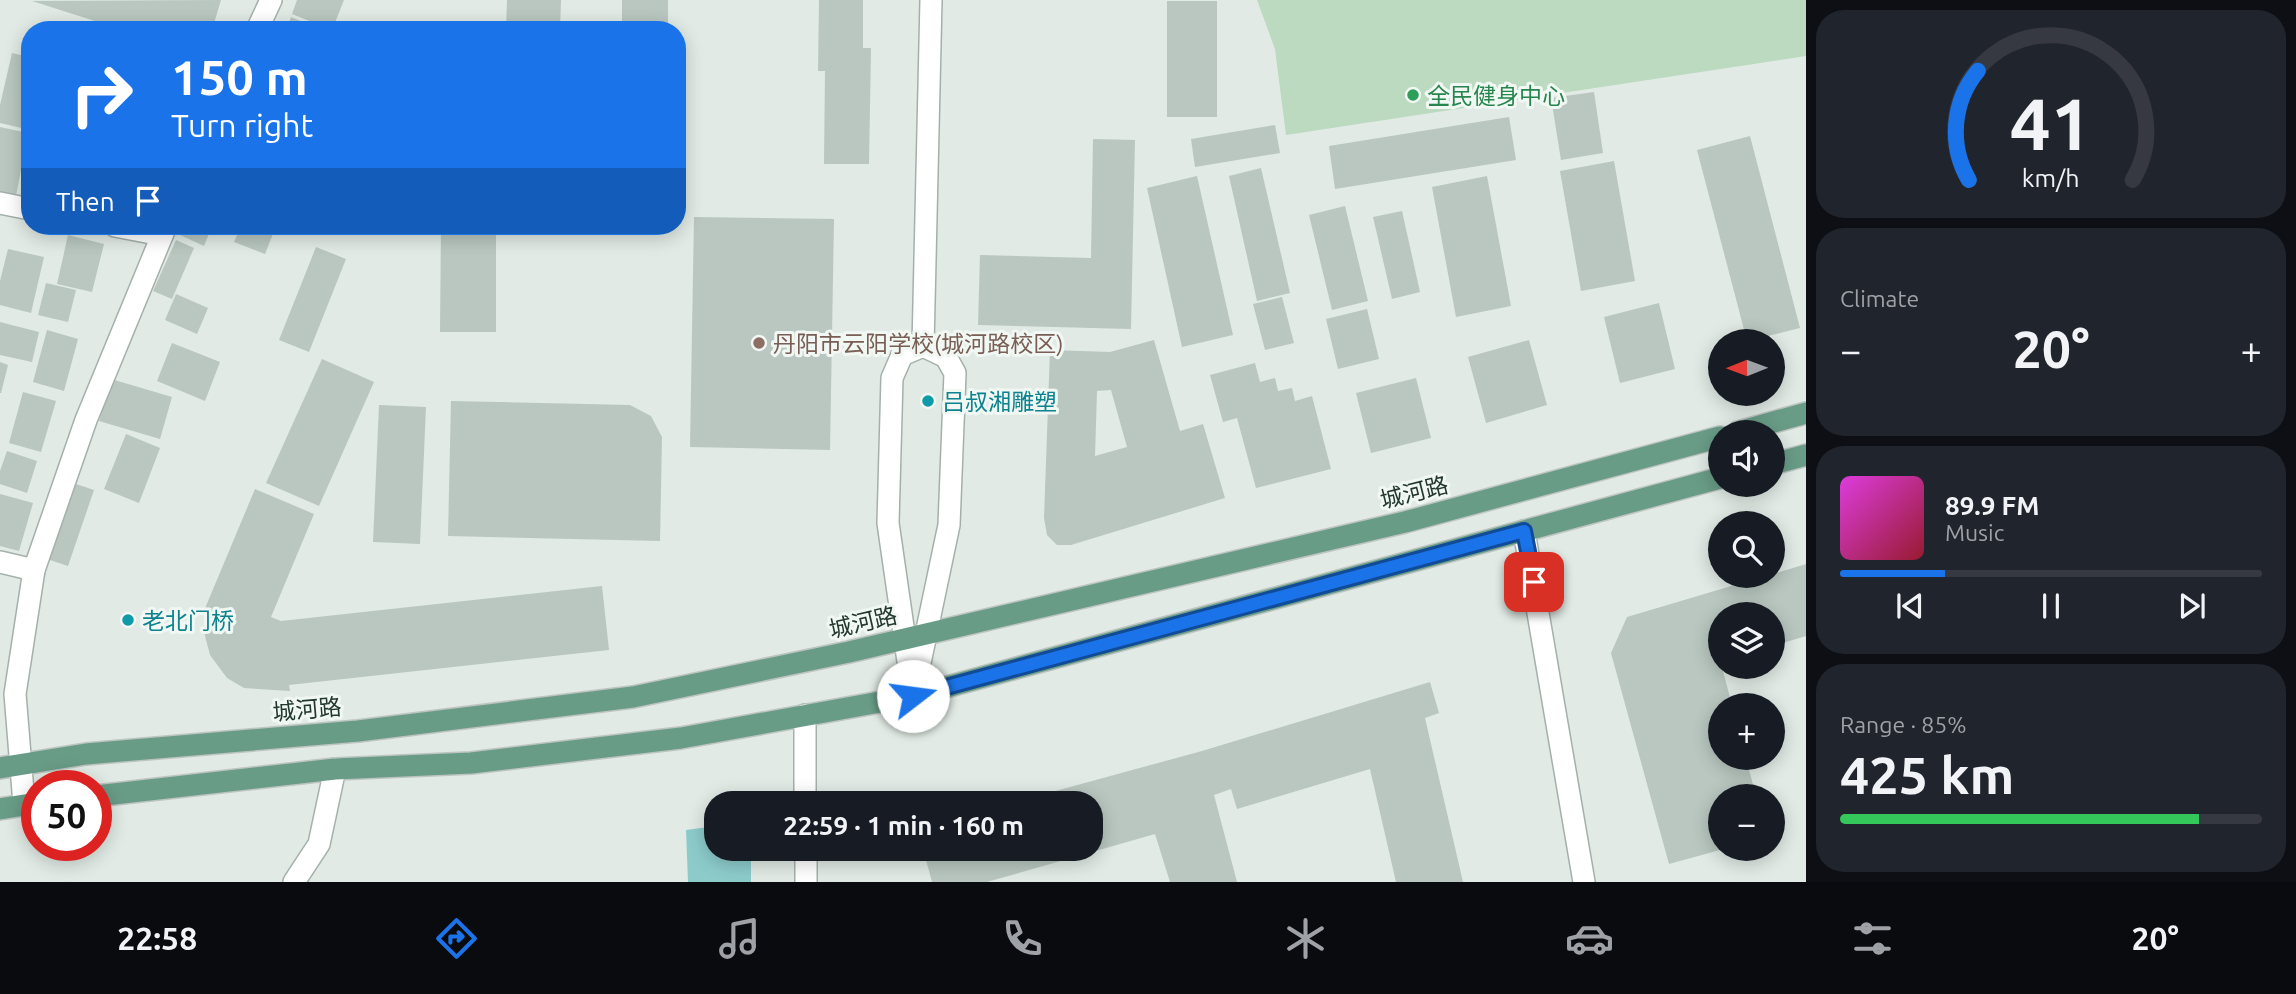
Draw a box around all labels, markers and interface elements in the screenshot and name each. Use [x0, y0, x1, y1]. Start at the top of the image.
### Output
icon: right [56, 49, 147, 140]
text: 150 m [171, 49, 308, 104]
text: 41 [2010, 82, 2092, 164]
place label: 全民健身中心 [1427, 83, 1565, 108]
marker: 全民健身中心 [1405, 87, 1421, 103]
text: Turn right [171, 107, 313, 143]
text: km/h [2022, 164, 2080, 192]
icon: arrive [129, 182, 167, 220]
text: Then [56, 187, 115, 216]
text: Climate [1840, 286, 1919, 311]
text: 20° [2012, 320, 2090, 378]
north arrow [1708, 329, 1785, 406]
map controls [1708, 329, 1785, 861]
text: − [1840, 329, 1861, 371]
text: + [2241, 329, 2262, 371]
place label: 丹阳市云阳学校(城河路校区) [773, 331, 1064, 357]
marker: 丹阳市云阳学校(城河路校区) [751, 335, 767, 351]
place label: 吕叔湘雕塑 [942, 389, 1057, 414]
marker: 吕叔湘雕塑 [920, 393, 936, 409]
button: sound [1708, 420, 1785, 497]
street label: 城河路 [1378, 472, 1450, 512]
text: 89.9 FM [1945, 491, 2039, 520]
button: search [1708, 511, 1785, 588]
text: Music [1945, 520, 2004, 545]
pin [1504, 552, 1564, 612]
icon: arrive [1515, 563, 1553, 601]
icon: previous [1891, 587, 1929, 625]
icon: pause [2032, 587, 2070, 625]
icon: next [2173, 587, 2211, 625]
street label: 城河路 [827, 602, 899, 642]
button: layers [1708, 602, 1785, 679]
place label: 老北门桥 [142, 608, 234, 633]
marker: 老北门桥 [120, 612, 136, 628]
position arrow [876, 659, 950, 733]
button: + [1708, 693, 1785, 770]
street label: 城河路 [272, 694, 342, 724]
text: Range · 85% [1840, 712, 1967, 737]
text: 425 km [1840, 746, 2014, 804]
speed limit sign: 50 [21, 770, 112, 861]
button: − [1708, 784, 1785, 861]
text: 22:59 · 1 min · 160 m [783, 811, 1024, 840]
icon: directions [432, 914, 481, 963]
icon: music [715, 914, 764, 963]
icon: phone [998, 914, 1047, 963]
icon: climate [1281, 914, 1330, 963]
icon: car [1565, 914, 1614, 963]
icon: filters [1848, 914, 1897, 963]
text: 22:58 [117, 920, 197, 956]
text: 20° [2131, 920, 2179, 956]

